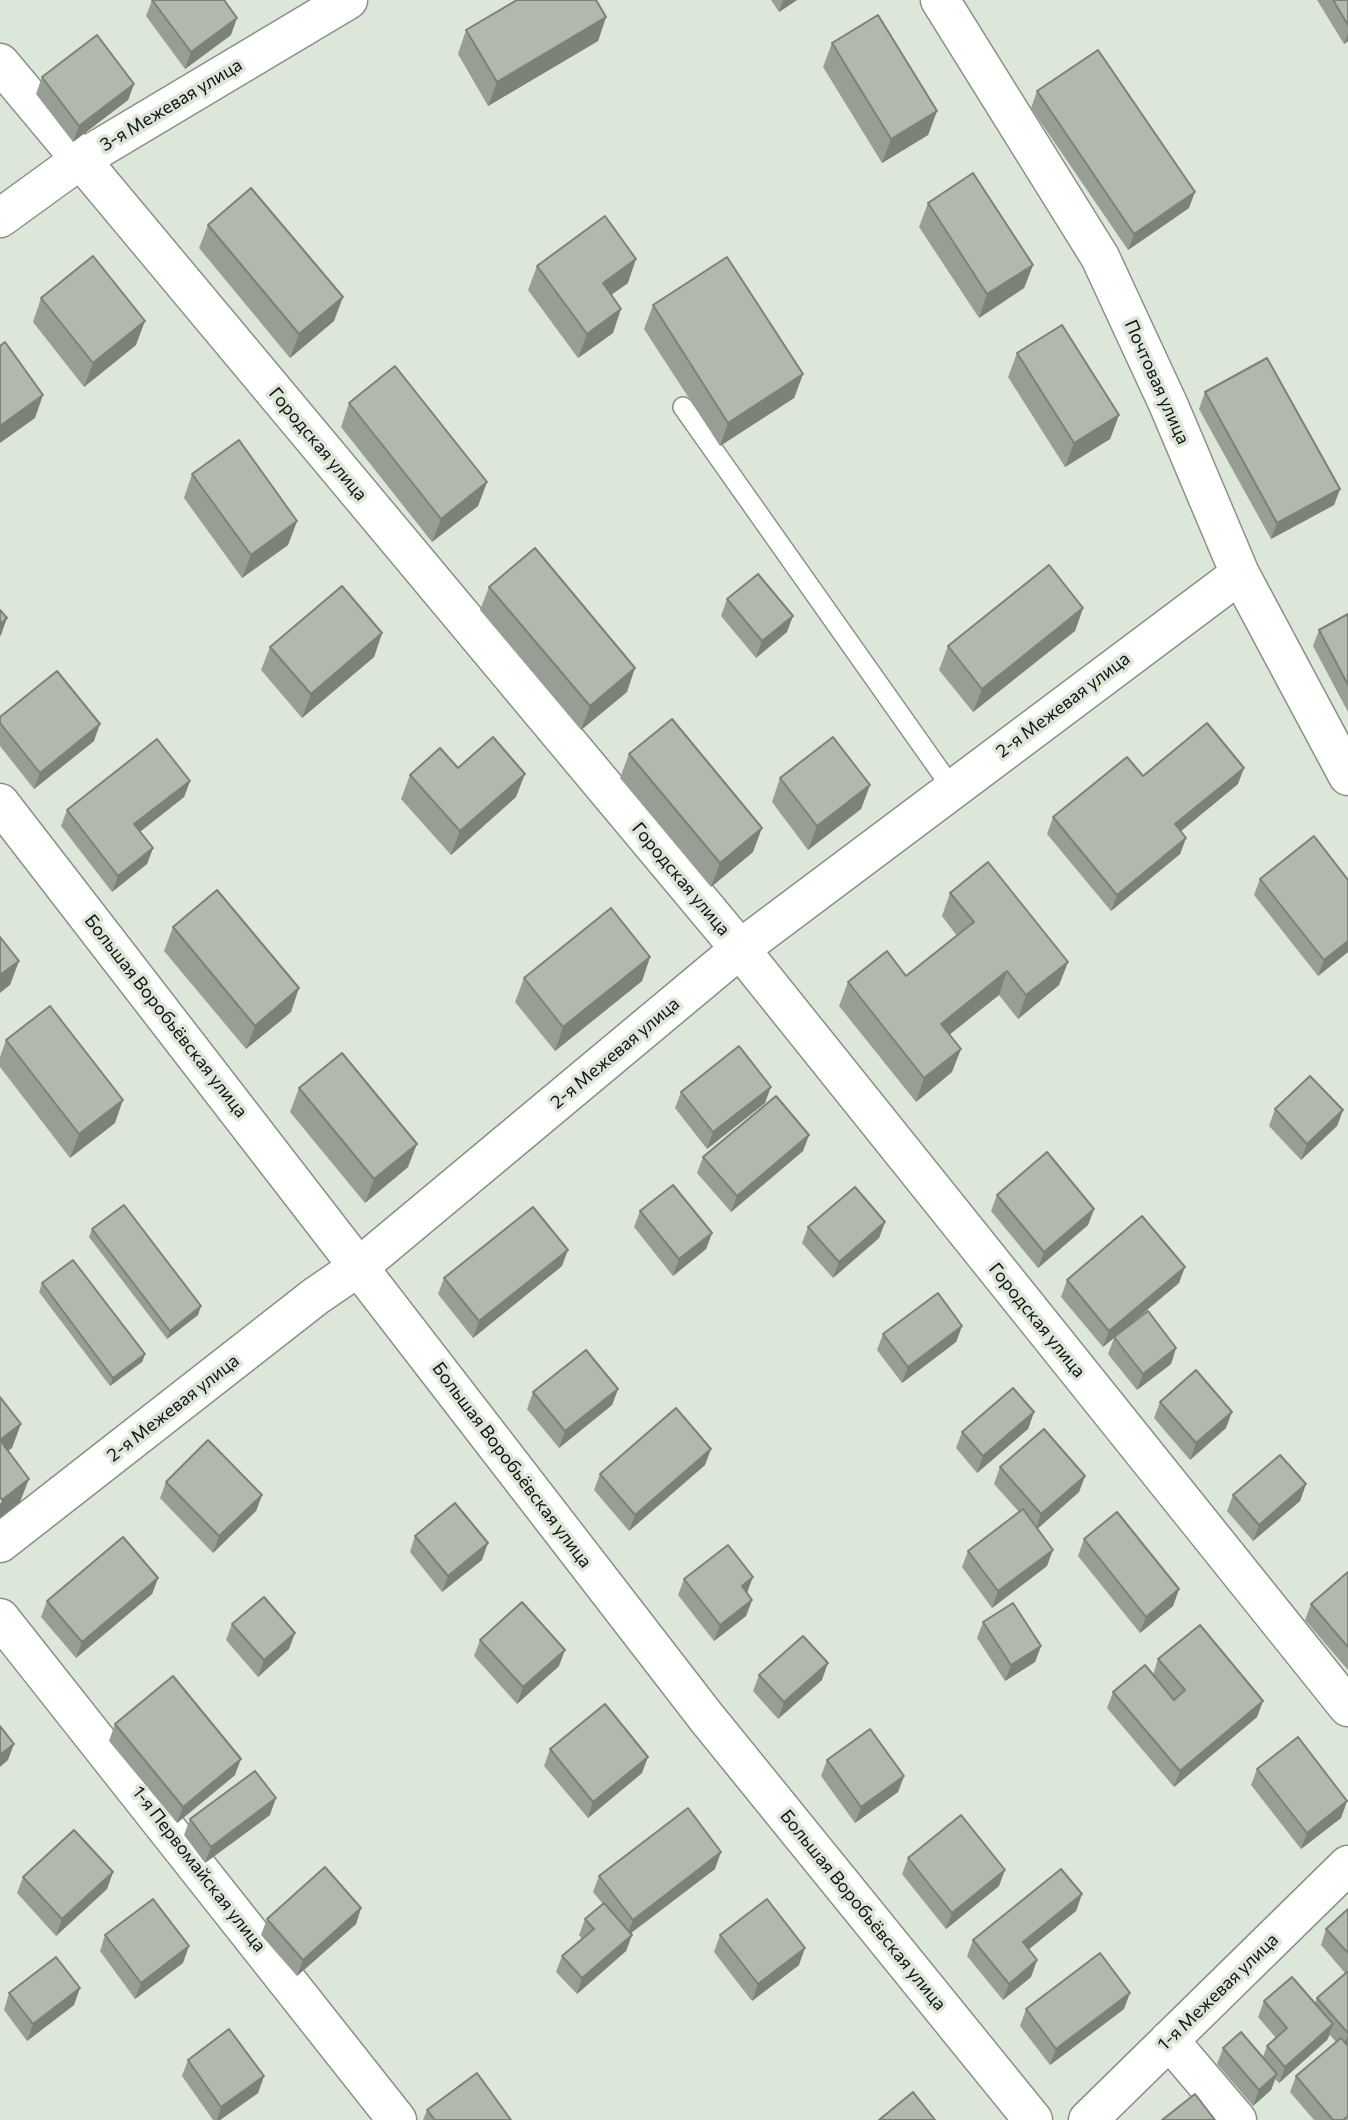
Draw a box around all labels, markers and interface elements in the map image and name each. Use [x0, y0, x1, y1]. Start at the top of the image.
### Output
street label: 3-я Межевая улица [96, 54, 246, 156]
street label: Почтовая улица [1120, 316, 1194, 448]
street label: Городская улица [264, 383, 372, 505]
street label: 2-я Межевая улица [992, 648, 1134, 762]
street label: Городская улица [627, 818, 735, 940]
street label: Большая Воробьёвская улица [80, 910, 252, 1122]
street label: 2-я Межевая улица [546, 993, 684, 1113]
street label: Городская улица [984, 1258, 1090, 1382]
street label: 2-я Межевая улица [103, 1350, 243, 1466]
street label: Большая Воробьёвская улица [428, 1358, 596, 1572]
street label: 1-я Первомайская улица [128, 1782, 270, 1956]
street label: Большая Воробьёвская улица [775, 1805, 951, 2015]
street label: 1-я Межевая улица [1153, 1929, 1283, 2055]

